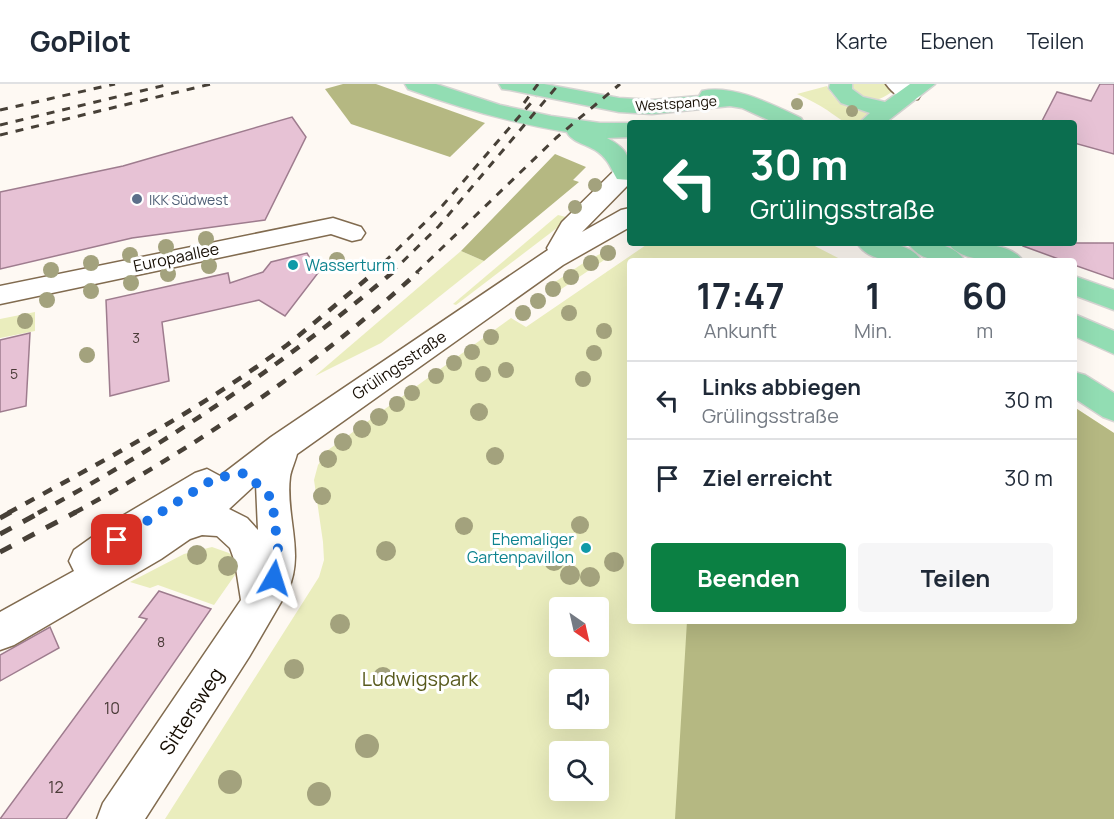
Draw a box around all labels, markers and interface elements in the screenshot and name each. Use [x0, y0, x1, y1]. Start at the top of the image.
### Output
text: GoPilot [30, 22, 131, 60]
text: Karte [835, 27, 887, 55]
text: Ebenen [920, 27, 994, 55]
text: Teilen [1027, 27, 1084, 55]
street label: Westspange [635, 91, 717, 115]
text: 30 m [750, 135, 848, 193]
icon: left [651, 144, 729, 222]
place label: IKK Südwest [149, 190, 229, 209]
text: Grülingsstraße [750, 190, 935, 227]
marker: IKK Südwest [130, 192, 144, 206]
street label: Europaallee [131, 237, 221, 277]
place label: Wasserturm [305, 254, 395, 276]
marker: Wasserturm [286, 258, 300, 272]
text: 17:47 [696, 271, 785, 320]
text: 1 [865, 271, 881, 320]
text: 60 [962, 271, 1008, 320]
text: Ankunft [704, 317, 777, 344]
text: Min. [854, 317, 892, 344]
text: m [976, 317, 993, 344]
street label: Grülingsstraße [347, 325, 451, 405]
house number: 3 [132, 328, 140, 347]
house number: 5 [10, 364, 18, 383]
text: Links abbiegen [702, 372, 861, 402]
icon: left [651, 384, 684, 417]
text: 30 m [1004, 385, 1053, 415]
text: Grülingsstraße [702, 402, 839, 429]
icon: arrive [651, 462, 684, 495]
text: Ziel erreicht [702, 463, 833, 493]
text: 30 m [1004, 463, 1053, 493]
pin [91, 514, 142, 565]
icon: arrive [100, 523, 133, 556]
place label: Ehemaliger Gartenpavillon [467, 528, 574, 568]
marker: Ehemaliger Gartenpavillon [579, 541, 593, 555]
button: Beenden [651, 543, 846, 612]
button: Teilen [858, 543, 1053, 612]
position arrow [242, 546, 306, 610]
north arrow [549, 597, 609, 657]
map controls [549, 597, 609, 801]
house number: 8 [157, 632, 165, 651]
street label: Sittersweg [153, 662, 229, 760]
park label: Ludwigspark [362, 665, 479, 692]
button: sound [549, 669, 609, 729]
house number: 10 [104, 697, 120, 719]
button: search [549, 741, 609, 801]
house number: 12 [48, 776, 64, 798]

